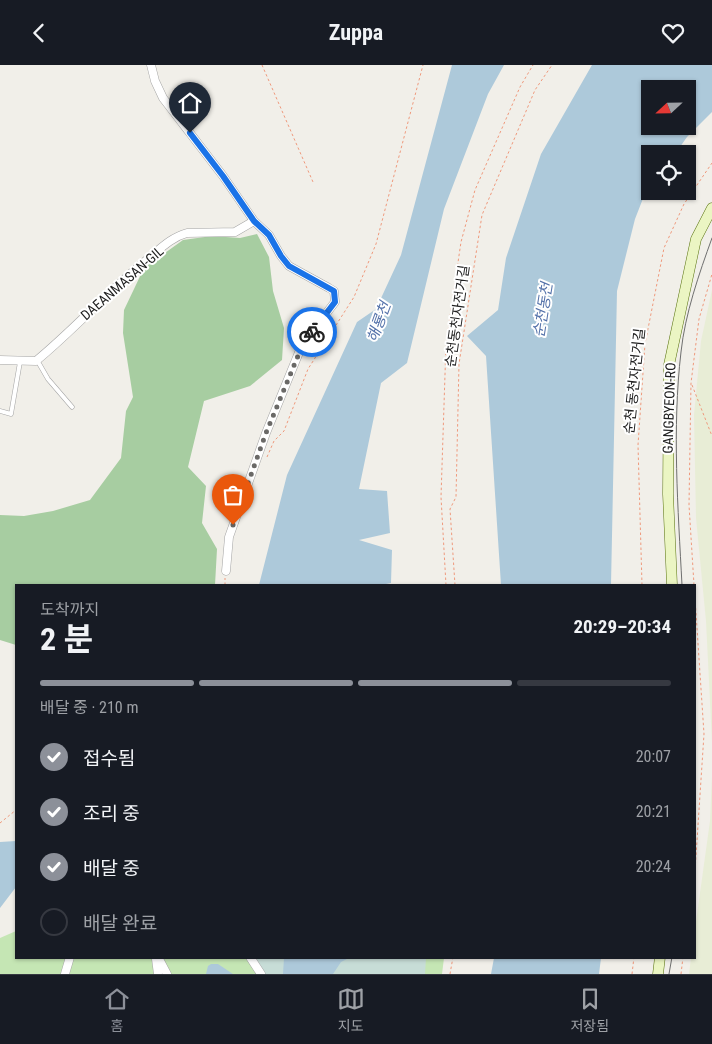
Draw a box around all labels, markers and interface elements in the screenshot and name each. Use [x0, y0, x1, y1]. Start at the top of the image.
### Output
icon: back [25, 19, 53, 47]
icon: heart [659, 19, 687, 47]
text: Zuppa [329, 20, 383, 45]
north arrow [641, 80, 696, 135]
map controls [641, 80, 696, 200]
pin [169, 82, 211, 133]
icon: home [176, 89, 204, 117]
button: locate [641, 145, 696, 200]
street label: DAEANMASAN-GIL [77, 243, 167, 323]
street label: 순천동천자전거길 [442, 264, 472, 368]
water label: 순천동천 [530, 279, 557, 339]
water label: 해룡천 [363, 297, 395, 345]
courier [287, 307, 337, 357]
icon: bike [298, 318, 326, 346]
street label: 순천 동천자전거길 [620, 327, 648, 435]
street label: GANGBYEON-RO [659, 362, 679, 454]
pin [212, 474, 254, 525]
icon: bag [219, 481, 247, 509]
text: 도착까지 [40, 600, 99, 619]
text: 20:29–20:34 [573, 615, 671, 638]
text: 2 분 [40, 620, 93, 658]
text: 배달 중 · 210 m [40, 698, 139, 717]
icon: check [40, 743, 68, 771]
text: 접수됨 [83, 747, 135, 770]
text: 20:07 [636, 747, 671, 766]
icon: check [40, 798, 68, 826]
text: 조리 중 [83, 802, 140, 825]
text: 20:21 [636, 802, 671, 821]
icon: check [40, 853, 68, 881]
text: 배달 중 [83, 857, 140, 880]
text: 20:24 [636, 857, 671, 876]
text: 배달 완료 [83, 912, 157, 935]
tab: 홈 [103, 985, 131, 1035]
tab: 지도 [337, 985, 365, 1035]
tab: 저장됨 [570, 985, 609, 1035]

